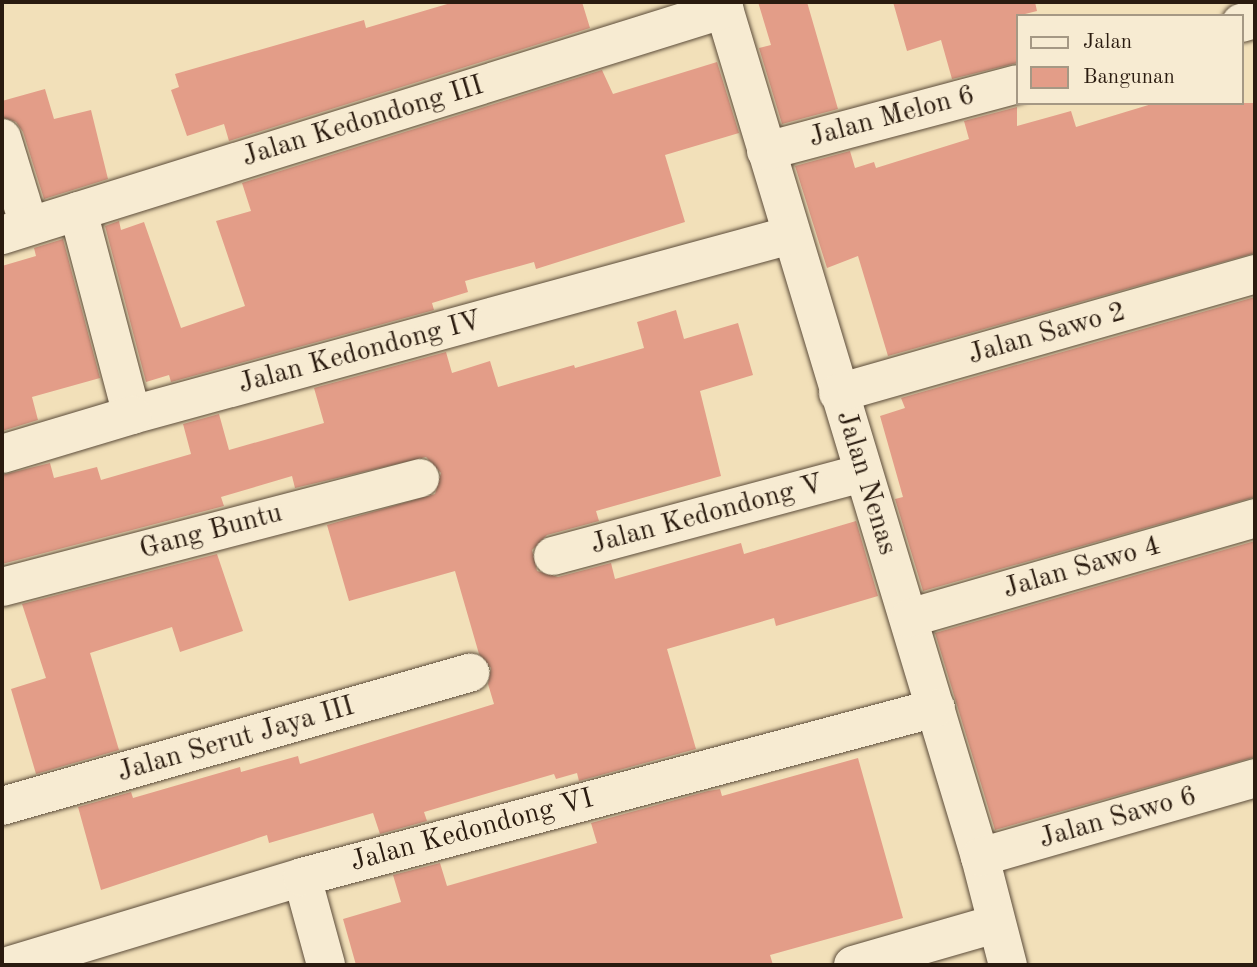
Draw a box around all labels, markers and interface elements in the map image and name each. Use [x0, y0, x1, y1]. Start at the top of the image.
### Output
legend [1016, 14, 1243, 105]
text: Jalan [1083, 32, 1132, 53]
text: Bangunan [1083, 67, 1175, 88]
street label: Jalan Kedondong III [238, 69, 488, 175]
street label: Jalan Melon 6 [805, 79, 979, 155]
street label: Jalan Sawo 2 [964, 295, 1130, 373]
street label: Jalan Kedondong IV [235, 304, 485, 402]
street label: Jalan Nenas [828, 407, 904, 559]
street label: Jalan Kedondong V [587, 468, 827, 562]
street label: Gang Buntu [136, 497, 286, 567]
street label: Jalan Sawo 4 [999, 529, 1165, 607]
street label: Jalan Serut Jaya III [114, 690, 358, 790]
street label: Jalan Sawo 6 [1035, 779, 1201, 857]
street label: Jalan Kedondong VI [347, 782, 597, 880]

